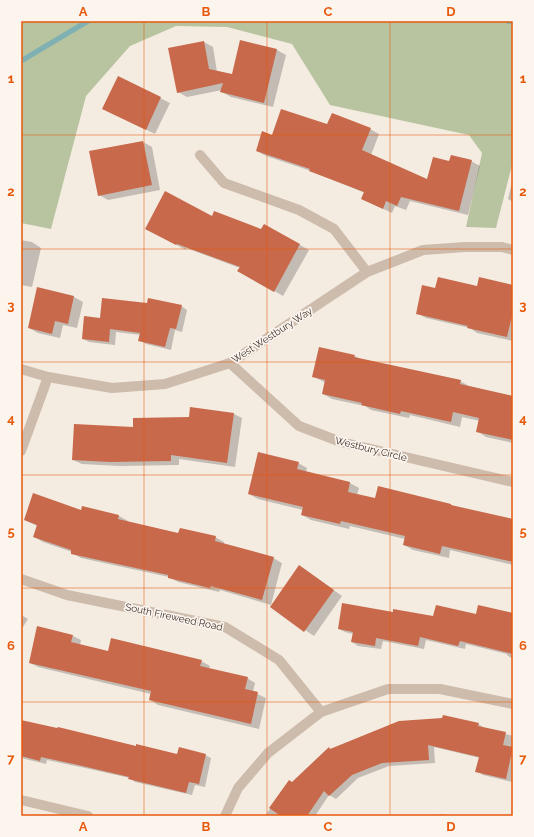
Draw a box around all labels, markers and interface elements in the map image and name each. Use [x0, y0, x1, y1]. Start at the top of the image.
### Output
text: A [79, 4, 88, 19]
text: B [202, 4, 211, 19]
text: C [324, 4, 333, 19]
text: D [446, 4, 456, 19]
text: 1 [8, 71, 15, 86]
text: 1 [520, 71, 527, 86]
text: 2 [7, 184, 15, 199]
text: 2 [519, 184, 527, 199]
text: 3 [7, 298, 15, 313]
text: 3 [519, 298, 527, 313]
street label: West Westbury Way [230, 305, 315, 365]
text: 4 [7, 411, 15, 426]
text: 4 [519, 411, 527, 426]
street label: Westbury Circle [334, 435, 408, 463]
text: 5 [7, 524, 15, 539]
text: 5 [519, 524, 527, 539]
street label: South Fireweed Road [124, 601, 224, 633]
text: 6 [7, 638, 15, 653]
text: 6 [519, 638, 527, 653]
text: 7 [7, 751, 15, 766]
text: 7 [519, 751, 527, 766]
text: A [79, 819, 88, 834]
text: B [202, 819, 211, 834]
text: C [324, 819, 333, 834]
text: D [446, 819, 456, 834]

